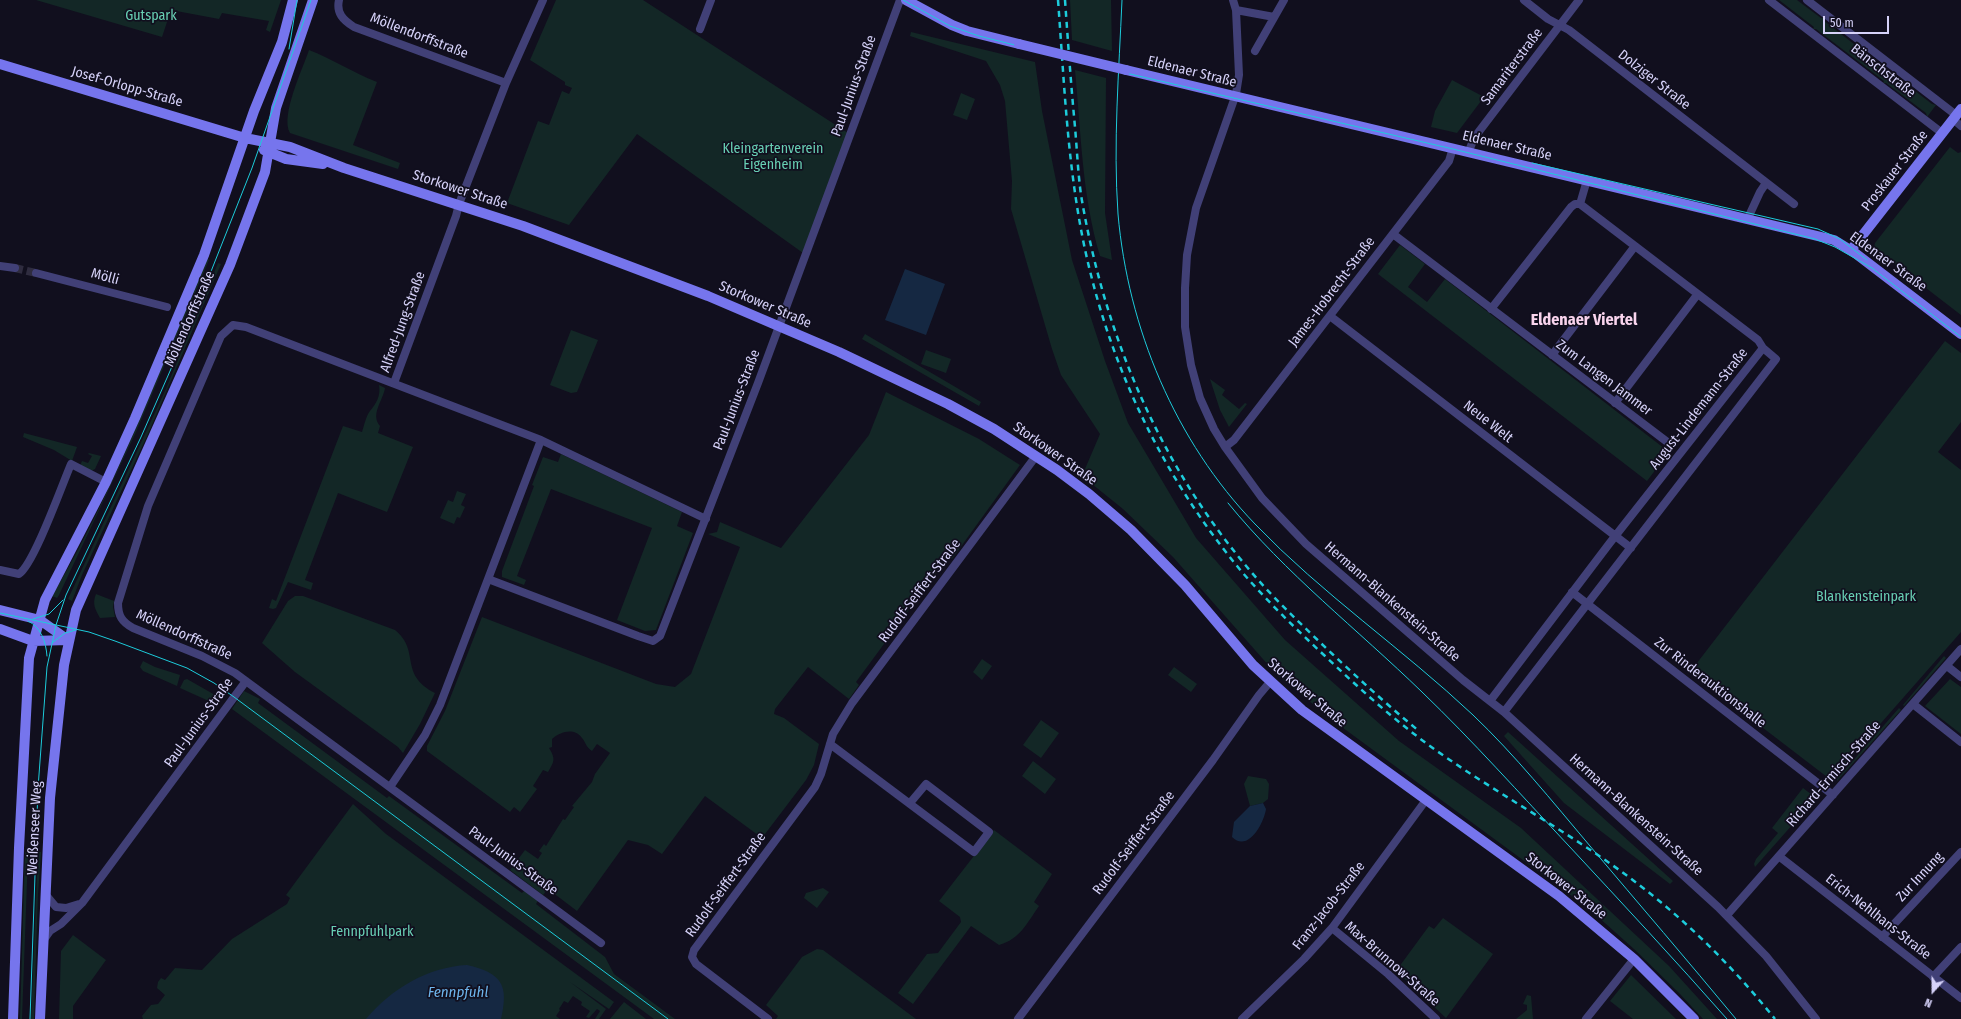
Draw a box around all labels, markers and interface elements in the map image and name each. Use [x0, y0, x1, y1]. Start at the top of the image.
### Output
park label: Gutspark [125, 8, 177, 24]
scale bar [1825, 8, 1891, 34]
street label: Möllendorffstraße [368, 10, 470, 62]
text: 50 m [1830, 16, 1854, 30]
street label: Samariterstraße [1478, 25, 1546, 109]
street label: Paul-Junius-Straße [828, 33, 880, 139]
street label: Bänschstraße [1847, 41, 1919, 101]
street label: Dolziger Straße [1615, 47, 1693, 113]
street label: Eldenaer Straße [1146, 53, 1238, 91]
street label: Josef-Orlopp-Straße [70, 63, 184, 111]
street label: Proskauer Straße [1858, 127, 1932, 215]
street label: Eldenaer Straße [1461, 128, 1553, 164]
park label: Kleingartenverein Eigenheim [723, 141, 823, 174]
street label: Storkower Straße [410, 167, 510, 213]
street label: Eldenaer Straße [1846, 228, 1930, 296]
street label: James-Hobrecht-Straße [1285, 234, 1379, 350]
street label: Mölli [89, 265, 121, 289]
street label: Möllendorffstraße [161, 268, 219, 370]
street label: Alfred-Jung-Straße [377, 269, 429, 375]
street label: Storkower Straße [716, 278, 814, 332]
district label: Eldenaer Viertel [1531, 311, 1637, 331]
street label: Zum Langen Jammer [1553, 336, 1655, 420]
street label: August-Lindemann-Straße [1646, 345, 1752, 473]
street label: Paul-Junius-Straße [710, 347, 764, 453]
street label: Neue Welt [1460, 397, 1516, 447]
street label: Storkower Straße [1010, 419, 1100, 489]
street label: Rudolf-Seiffert-Straße [875, 536, 965, 646]
street label: Hermann-Blankenstein-Straße [1321, 539, 1463, 665]
park label: Blankensteinpark [1816, 589, 1916, 605]
street label: Möllendorffstraße [133, 606, 235, 664]
street label: Zur Rinderauktionshalle [1651, 634, 1769, 732]
street label: Storkower Straße [1264, 655, 1350, 731]
street label: Paul-Junius-Straße [161, 675, 237, 771]
street label: Richard-Ermisch-Straße [1783, 717, 1885, 831]
street label: Hermann-Blankenstein-Straße [1566, 751, 1706, 879]
street label: Weißenseer Weg [24, 780, 46, 876]
street label: Rudolf-Seiffert-Straße [1089, 788, 1179, 898]
street label: Paul-Junius-Straße [465, 823, 561, 899]
street label: Rudolf-Seiffert-Straße [682, 829, 770, 941]
street label: Storkower Straße [1522, 849, 1610, 923]
street label: Zur Innung [1893, 849, 1947, 905]
street label: Franz-Jacob-Straße [1289, 858, 1369, 954]
street label: Erich-Nehlhans-Straße [1822, 871, 1934, 963]
street label: Max-Brunnow-Straße [1341, 918, 1443, 1010]
park label: Fennpfuhlpark [330, 924, 414, 940]
north arrow [1913, 971, 1953, 1011]
water label: Fennpfuhl [428, 984, 488, 1002]
text: N [1923, 995, 1934, 1010]

